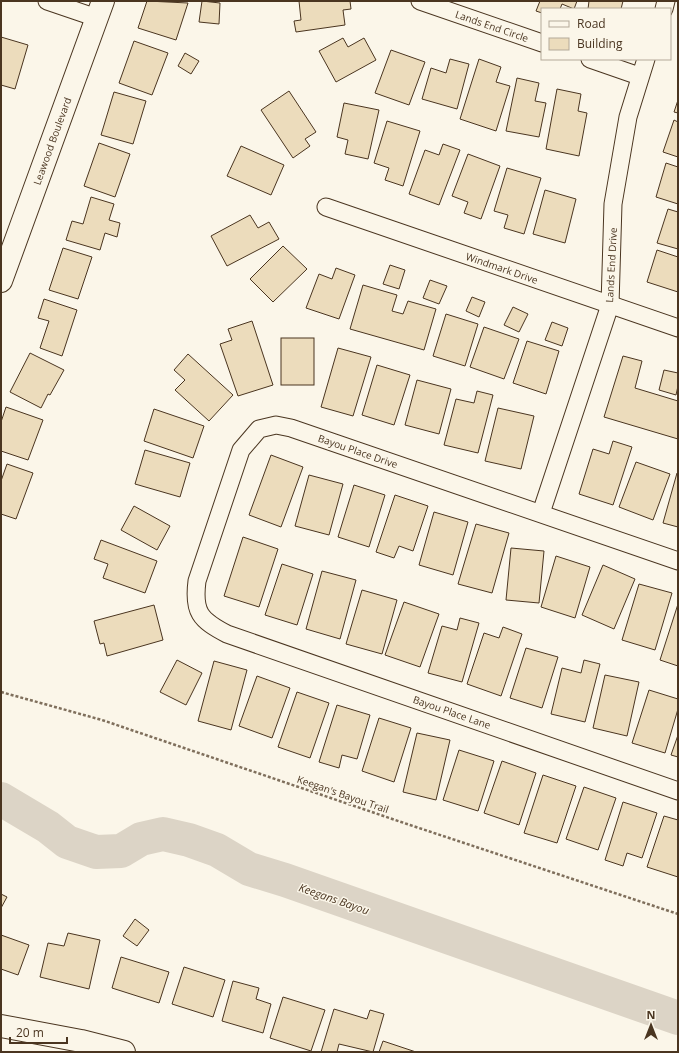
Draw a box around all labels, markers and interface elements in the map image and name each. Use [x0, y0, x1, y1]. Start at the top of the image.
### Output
street label: Lands End Circle [453, 7, 531, 45]
legend [541, 8, 671, 60]
text: Road [577, 15, 606, 32]
text: Building [577, 35, 623, 52]
street label: Leawood Boulevard [30, 95, 74, 187]
street label: Lands End Drive [602, 227, 620, 303]
street label: Windmark Drive [464, 249, 540, 287]
street label: Bayou Place Drive [316, 431, 400, 471]
street label: Bayou Place Lane [411, 692, 493, 732]
street label: Keegan's Bayou Trail [295, 772, 391, 816]
water label: Keegans Bayou [297, 879, 371, 918]
north arrow [631, 1005, 671, 1045]
text: N [647, 1007, 655, 1022]
scale bar [10, 1019, 67, 1045]
text: 20 m [16, 1024, 44, 1041]

